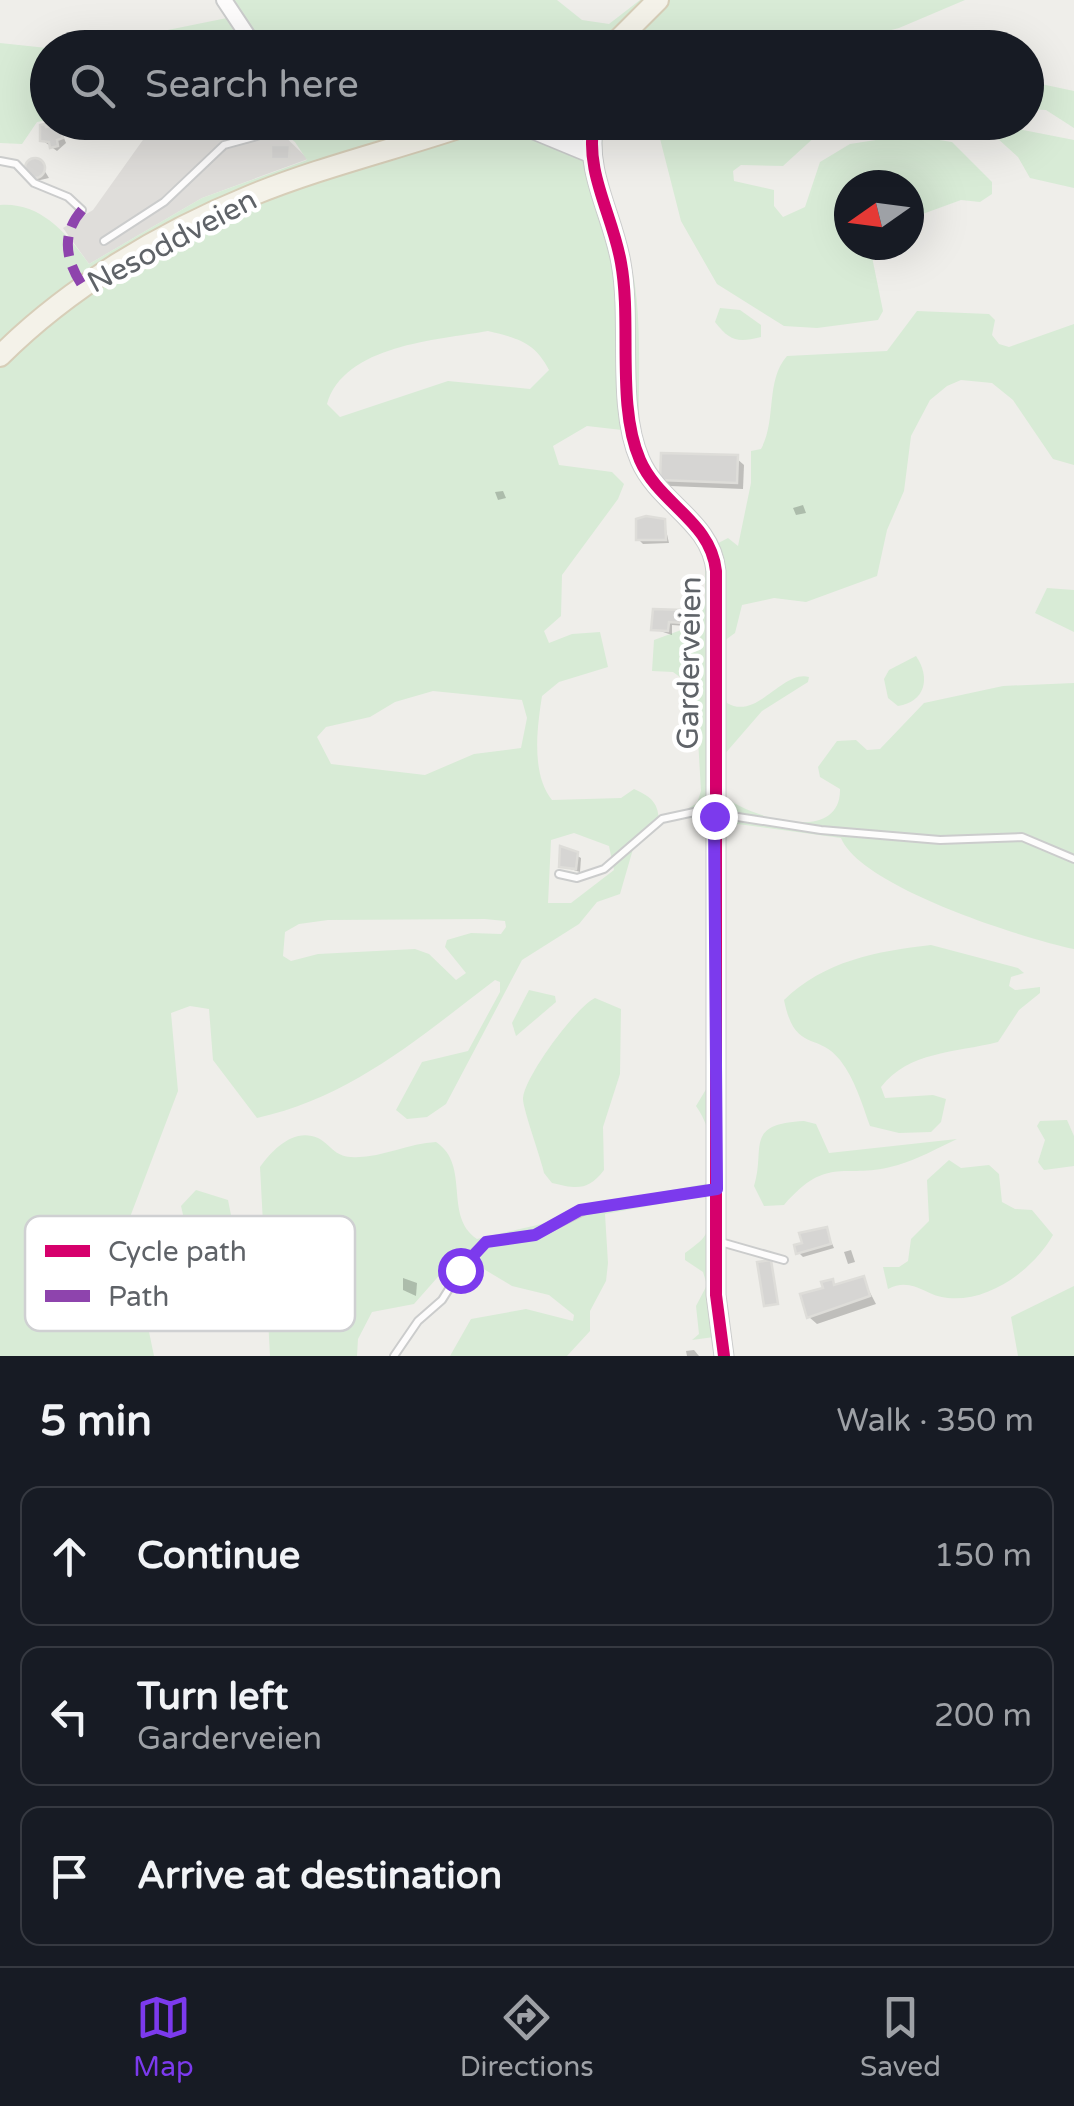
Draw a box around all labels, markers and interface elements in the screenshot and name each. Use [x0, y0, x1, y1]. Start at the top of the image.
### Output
search box [30, 30, 1044, 140]
icon: search [65, 58, 120, 113]
text: Search here [145, 62, 359, 108]
north arrow [834, 170, 924, 260]
street label: Nesoddveien [81, 181, 263, 302]
street label: Garderveien [669, 576, 710, 750]
route end [692, 794, 738, 840]
legend [25, 1216, 355, 1331]
text: Cycle path [108, 1235, 247, 1269]
route start [438, 1248, 484, 1294]
text: Path [108, 1280, 169, 1314]
text: 5 min [40, 1396, 152, 1447]
text: Walk · 350 m [837, 1402, 1034, 1440]
icon: ahead [42, 1529, 97, 1584]
text: Continue [137, 1533, 300, 1579]
text: 150 m [934, 1537, 1032, 1575]
text: Turn left [137, 1674, 288, 1720]
icon: left [42, 1689, 97, 1744]
text: 200 m [934, 1697, 1032, 1735]
text: Garderveien [137, 1720, 322, 1758]
icon: arrive [42, 1849, 97, 1904]
text: Arrive at destination [137, 1853, 502, 1899]
tab: Map [133, 1990, 194, 2084]
tab: Directions [460, 1990, 594, 2084]
tab: Saved [860, 1990, 941, 2084]

